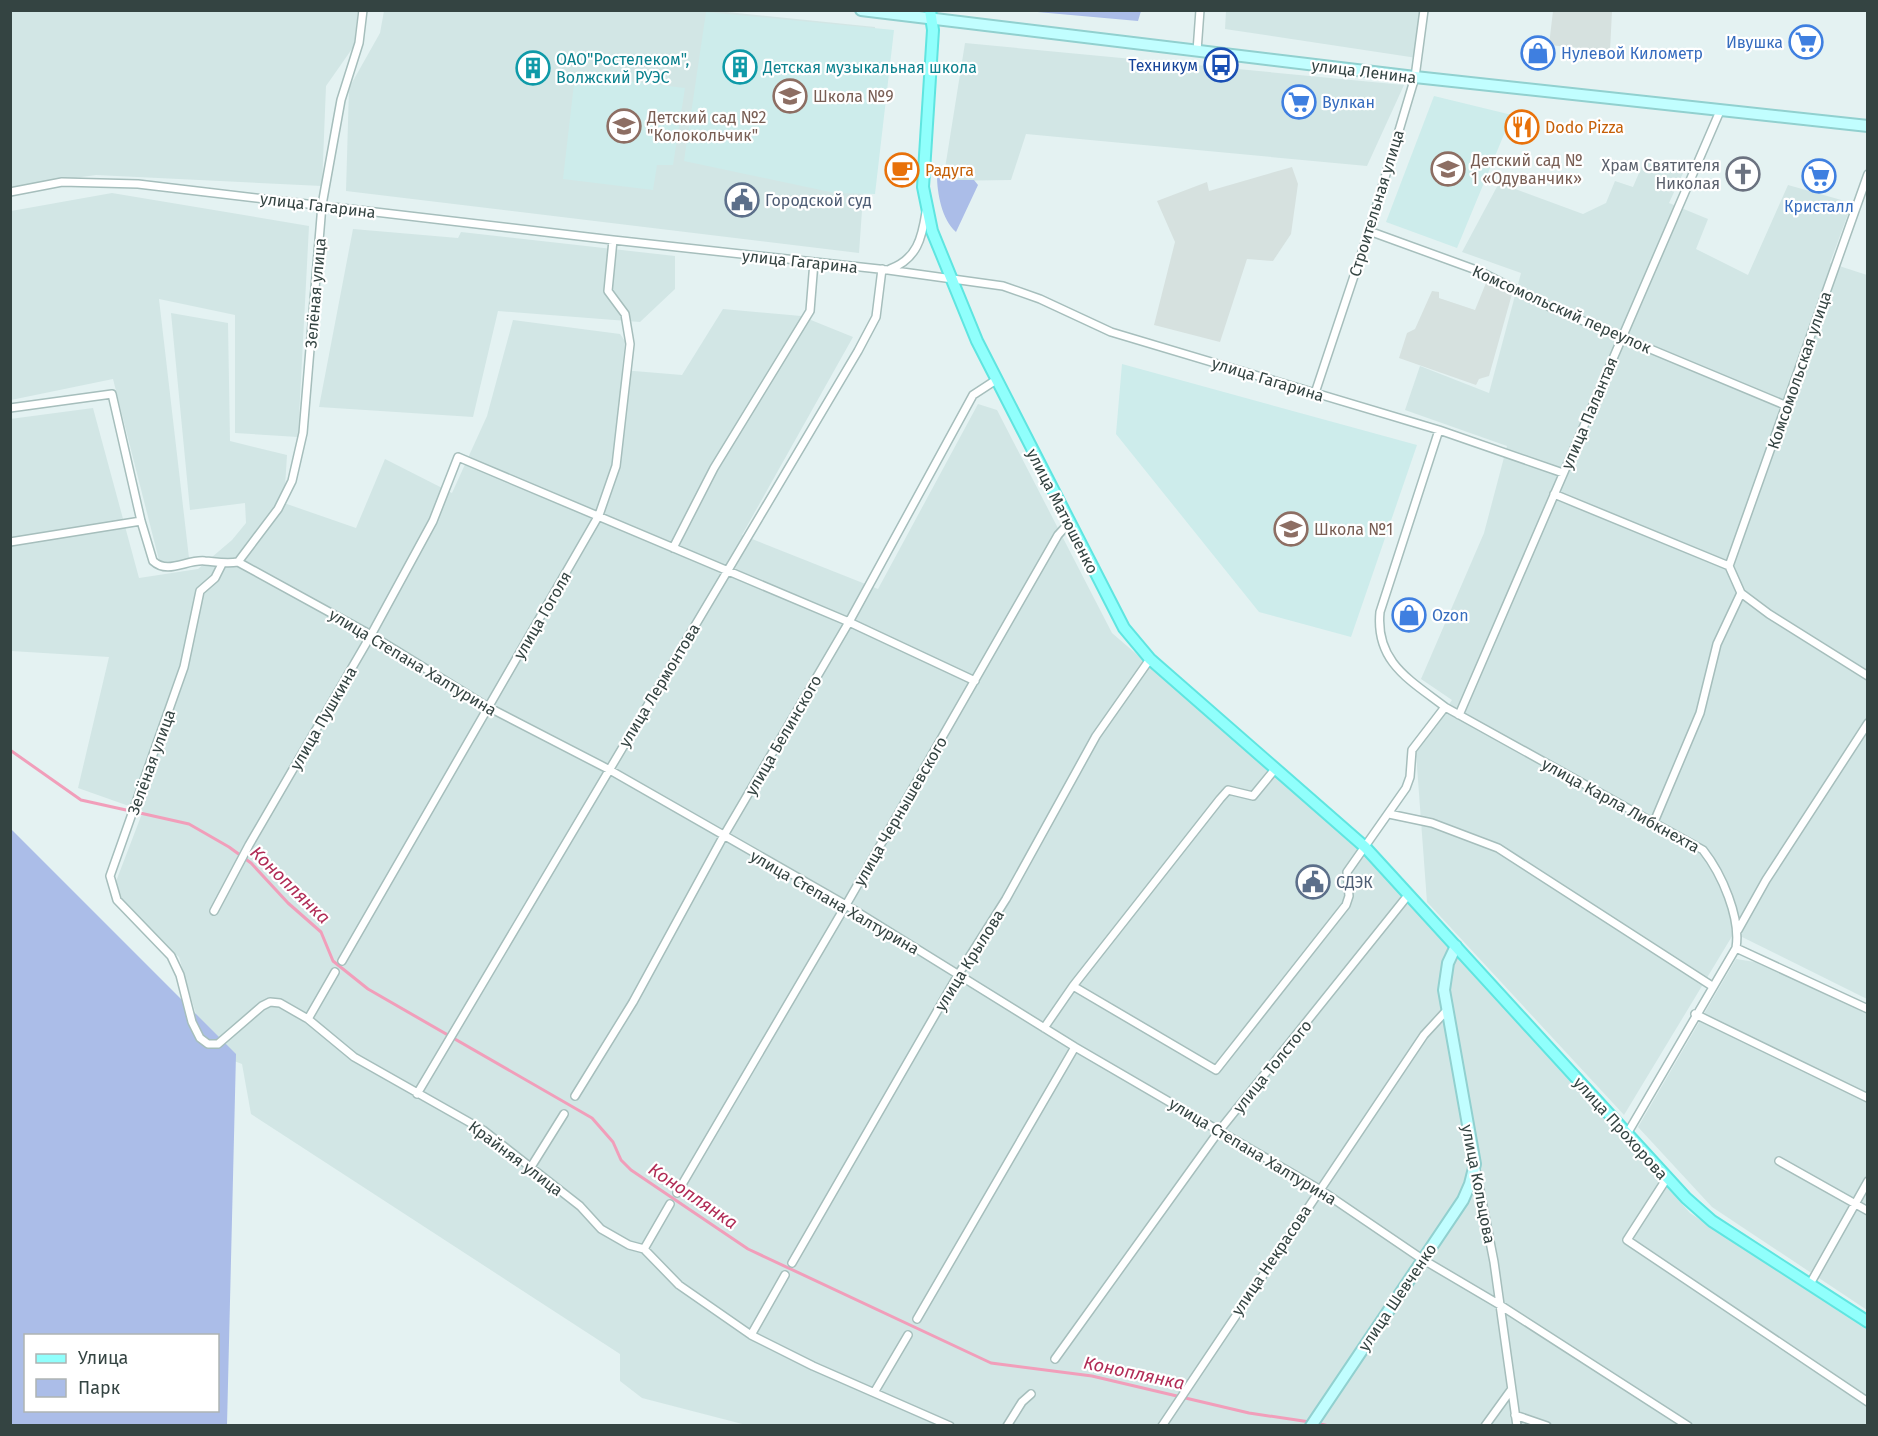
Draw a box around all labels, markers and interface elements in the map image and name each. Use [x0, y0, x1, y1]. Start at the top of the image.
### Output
supermarket icon: Ивушка [1788, 24, 1824, 60]
place label: Ивушка [1726, 33, 1783, 52]
shop icon: Нулевой Километр [1520, 35, 1556, 71]
place label: Нулевой Километр [1561, 44, 1703, 63]
bus stop icon: Техникум [1203, 47, 1239, 83]
building icon: Детская музыкальная школа [722, 49, 758, 85]
building icon: ОАО"Ростелеком", Волжский РУЭС [515, 50, 551, 86]
place label: ОАО"Ростелеком", Волжский РУЭС [556, 50, 690, 87]
place label: Техникум [1128, 56, 1198, 75]
street label: улица Ленина [1310, 56, 1417, 87]
place label: Детская музыкальная школа [762, 58, 977, 77]
school or university icon: Школа №9 [772, 78, 808, 114]
supermarket icon: Вулкан [1281, 84, 1317, 120]
place label: Школа №9 [813, 87, 894, 106]
place label: Вулкан [1322, 93, 1375, 112]
school or university icon: Детский сад №2 "Колокольчик" [606, 108, 642, 144]
place label: Детский сад №2 "Колокольчик" [646, 108, 767, 145]
restaurant icon: Dodo Pizza [1504, 109, 1540, 145]
place label: Dodo Pizza [1545, 118, 1624, 137]
street label: Строительная улица [1345, 127, 1408, 279]
school or university icon: Детский сад № 1 «Одуванчик» [1430, 151, 1466, 187]
place label: Детский сад № 1 «Одуванчик» [1470, 151, 1583, 188]
cafe icon: Радуга [884, 152, 920, 188]
place label: Храм Святителя Николая [1602, 156, 1720, 193]
church icon: Храм Святителя Николая [1725, 156, 1761, 192]
supermarket icon: Кристалл [1801, 158, 1837, 194]
place label: Радуга [925, 161, 974, 180]
public building icon: Городской суд [724, 182, 760, 218]
street label: улица Гагарина [259, 189, 377, 222]
place label: Городской суд [765, 191, 872, 210]
place label: Кристалл [1784, 197, 1854, 216]
street label: Зелёная улица [301, 237, 330, 349]
street label: улица Гагарина [741, 246, 859, 277]
street label: Комсомольский переулок [1469, 261, 1655, 358]
street label: Комсомольская улица [1764, 289, 1835, 451]
street label: улица Гагарина [1209, 353, 1326, 406]
street label: улица Палантая [1557, 354, 1622, 472]
street label: улица Матюшенко [1023, 445, 1102, 577]
school or university icon: Школа №1 [1273, 511, 1309, 547]
place label: Школа №1 [1314, 520, 1393, 539]
street label: улица Гоголя [510, 568, 575, 663]
shop icon: Ozon [1391, 597, 1427, 633]
street label: улица Степана Халтурина [326, 605, 500, 720]
place label: Ozon [1432, 606, 1469, 625]
street label: улица Лермонтова [615, 620, 704, 751]
street label: улица Пушкина [286, 663, 361, 773]
street label: улица Белинского [741, 672, 826, 799]
street label: Зелёная улица [124, 707, 179, 817]
street label: улица Чернышевского [850, 733, 951, 889]
street label: улица Карла Либкнехта [1539, 754, 1703, 857]
water label: Коноплянка [245, 841, 335, 929]
street label: улица Степана Халтурина [747, 846, 923, 959]
public building icon: СДЭК [1295, 864, 1331, 900]
place label: СДЭК [1336, 873, 1373, 892]
street label: улица Крылова [931, 906, 1008, 1014]
street label: улица Толстого [1229, 1016, 1316, 1117]
street label: улица Прохорова [1570, 1073, 1672, 1184]
street label: улица Степана Халтурина [1166, 1094, 1340, 1209]
street label: Крайняя улица [465, 1117, 567, 1200]
street label: улица Кольцова [1458, 1123, 1499, 1245]
water label: Коноплянка [644, 1158, 742, 1234]
street label: улица Некрасова [1227, 1201, 1315, 1319]
street label: улица Шевченко [1354, 1240, 1440, 1355]
legend [24, 1334, 219, 1412]
text: Улица [78, 1347, 128, 1369]
water label: Коноплянка [1082, 1352, 1186, 1394]
text: Парк [78, 1377, 121, 1399]

